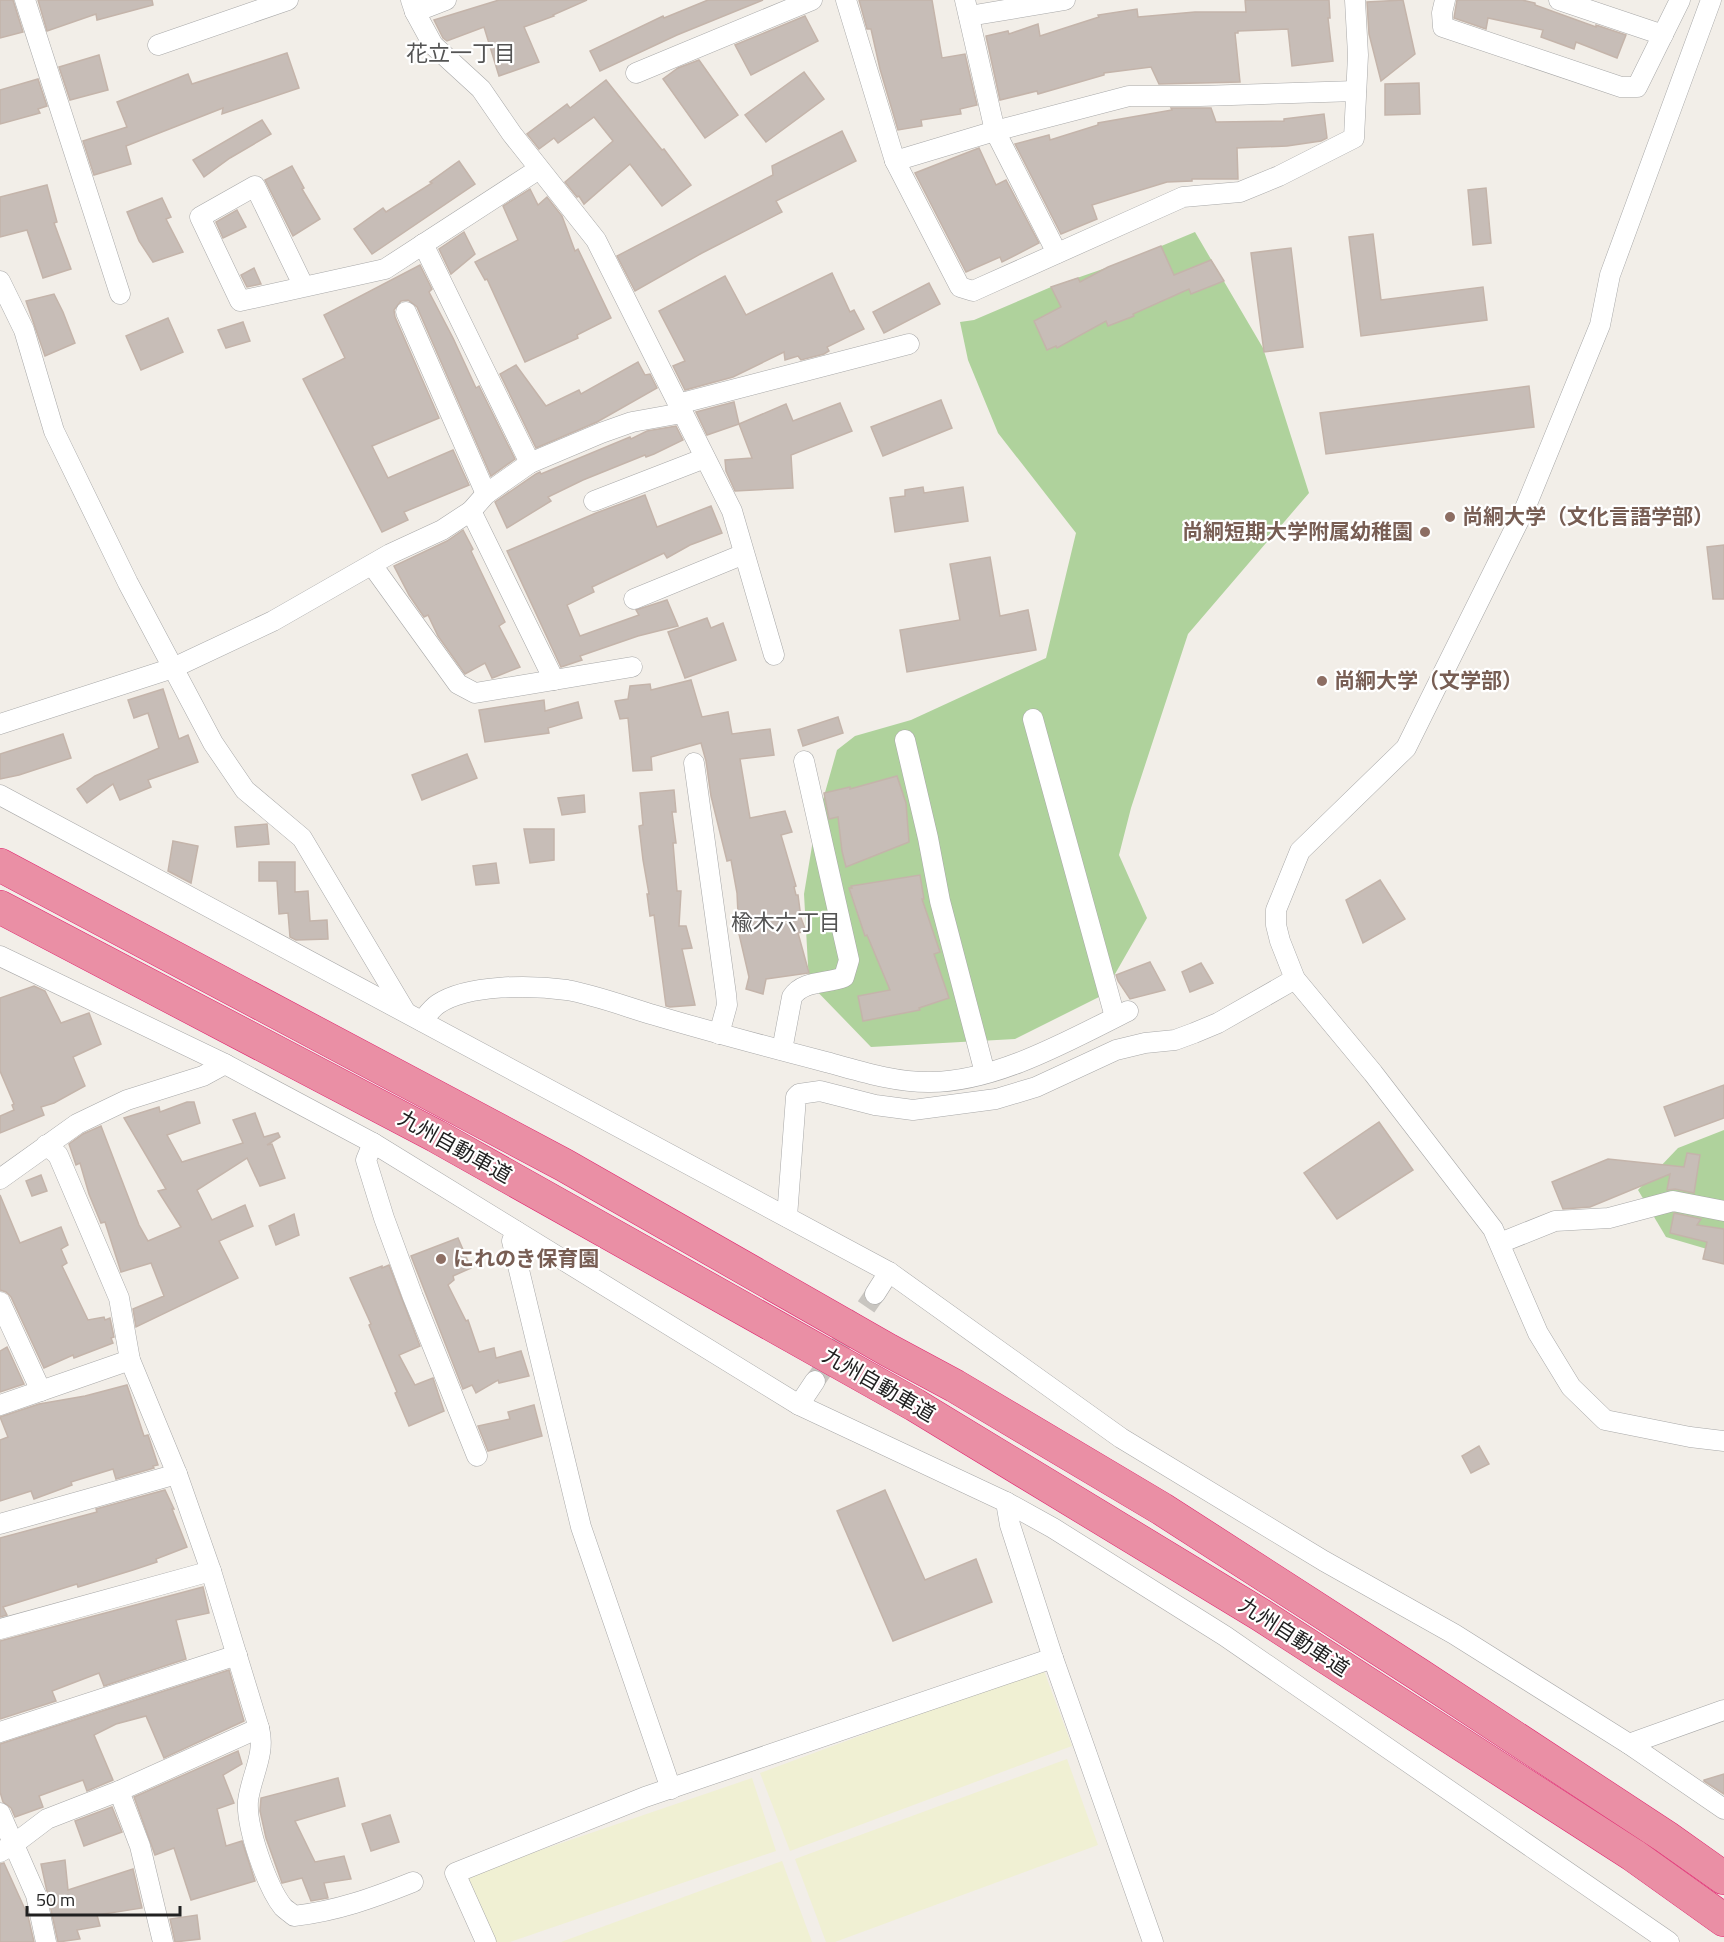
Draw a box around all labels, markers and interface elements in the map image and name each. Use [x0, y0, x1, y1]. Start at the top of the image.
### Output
district label: 花立一丁目 [406, 36, 516, 70]
place label: 尚絅大学（文化言語学部） [1462, 500, 1714, 532]
marker: 尚絅大学（文化言語学部） [1443, 510, 1457, 524]
place label: 尚絅短期大学附属幼稚園 [1182, 515, 1413, 547]
marker: 尚絅短期大学附属幼稚園 [1418, 525, 1432, 539]
place label: 尚絅大学（文学部） [1334, 664, 1523, 696]
marker: 尚絅大学（文学部） [1315, 674, 1329, 688]
district label: 楡木六丁目 [731, 905, 841, 939]
street label: 九州自動車道 [393, 1102, 518, 1191]
place label: にれのき保育園 [453, 1242, 599, 1274]
marker: にれのき保育園 [434, 1252, 448, 1266]
street label: 九州自動車道 [817, 1339, 942, 1429]
street label: 九州自動車道 [1233, 1588, 1356, 1684]
scale bar [27, 1879, 180, 1917]
text: 50 m [36, 1886, 75, 1913]

